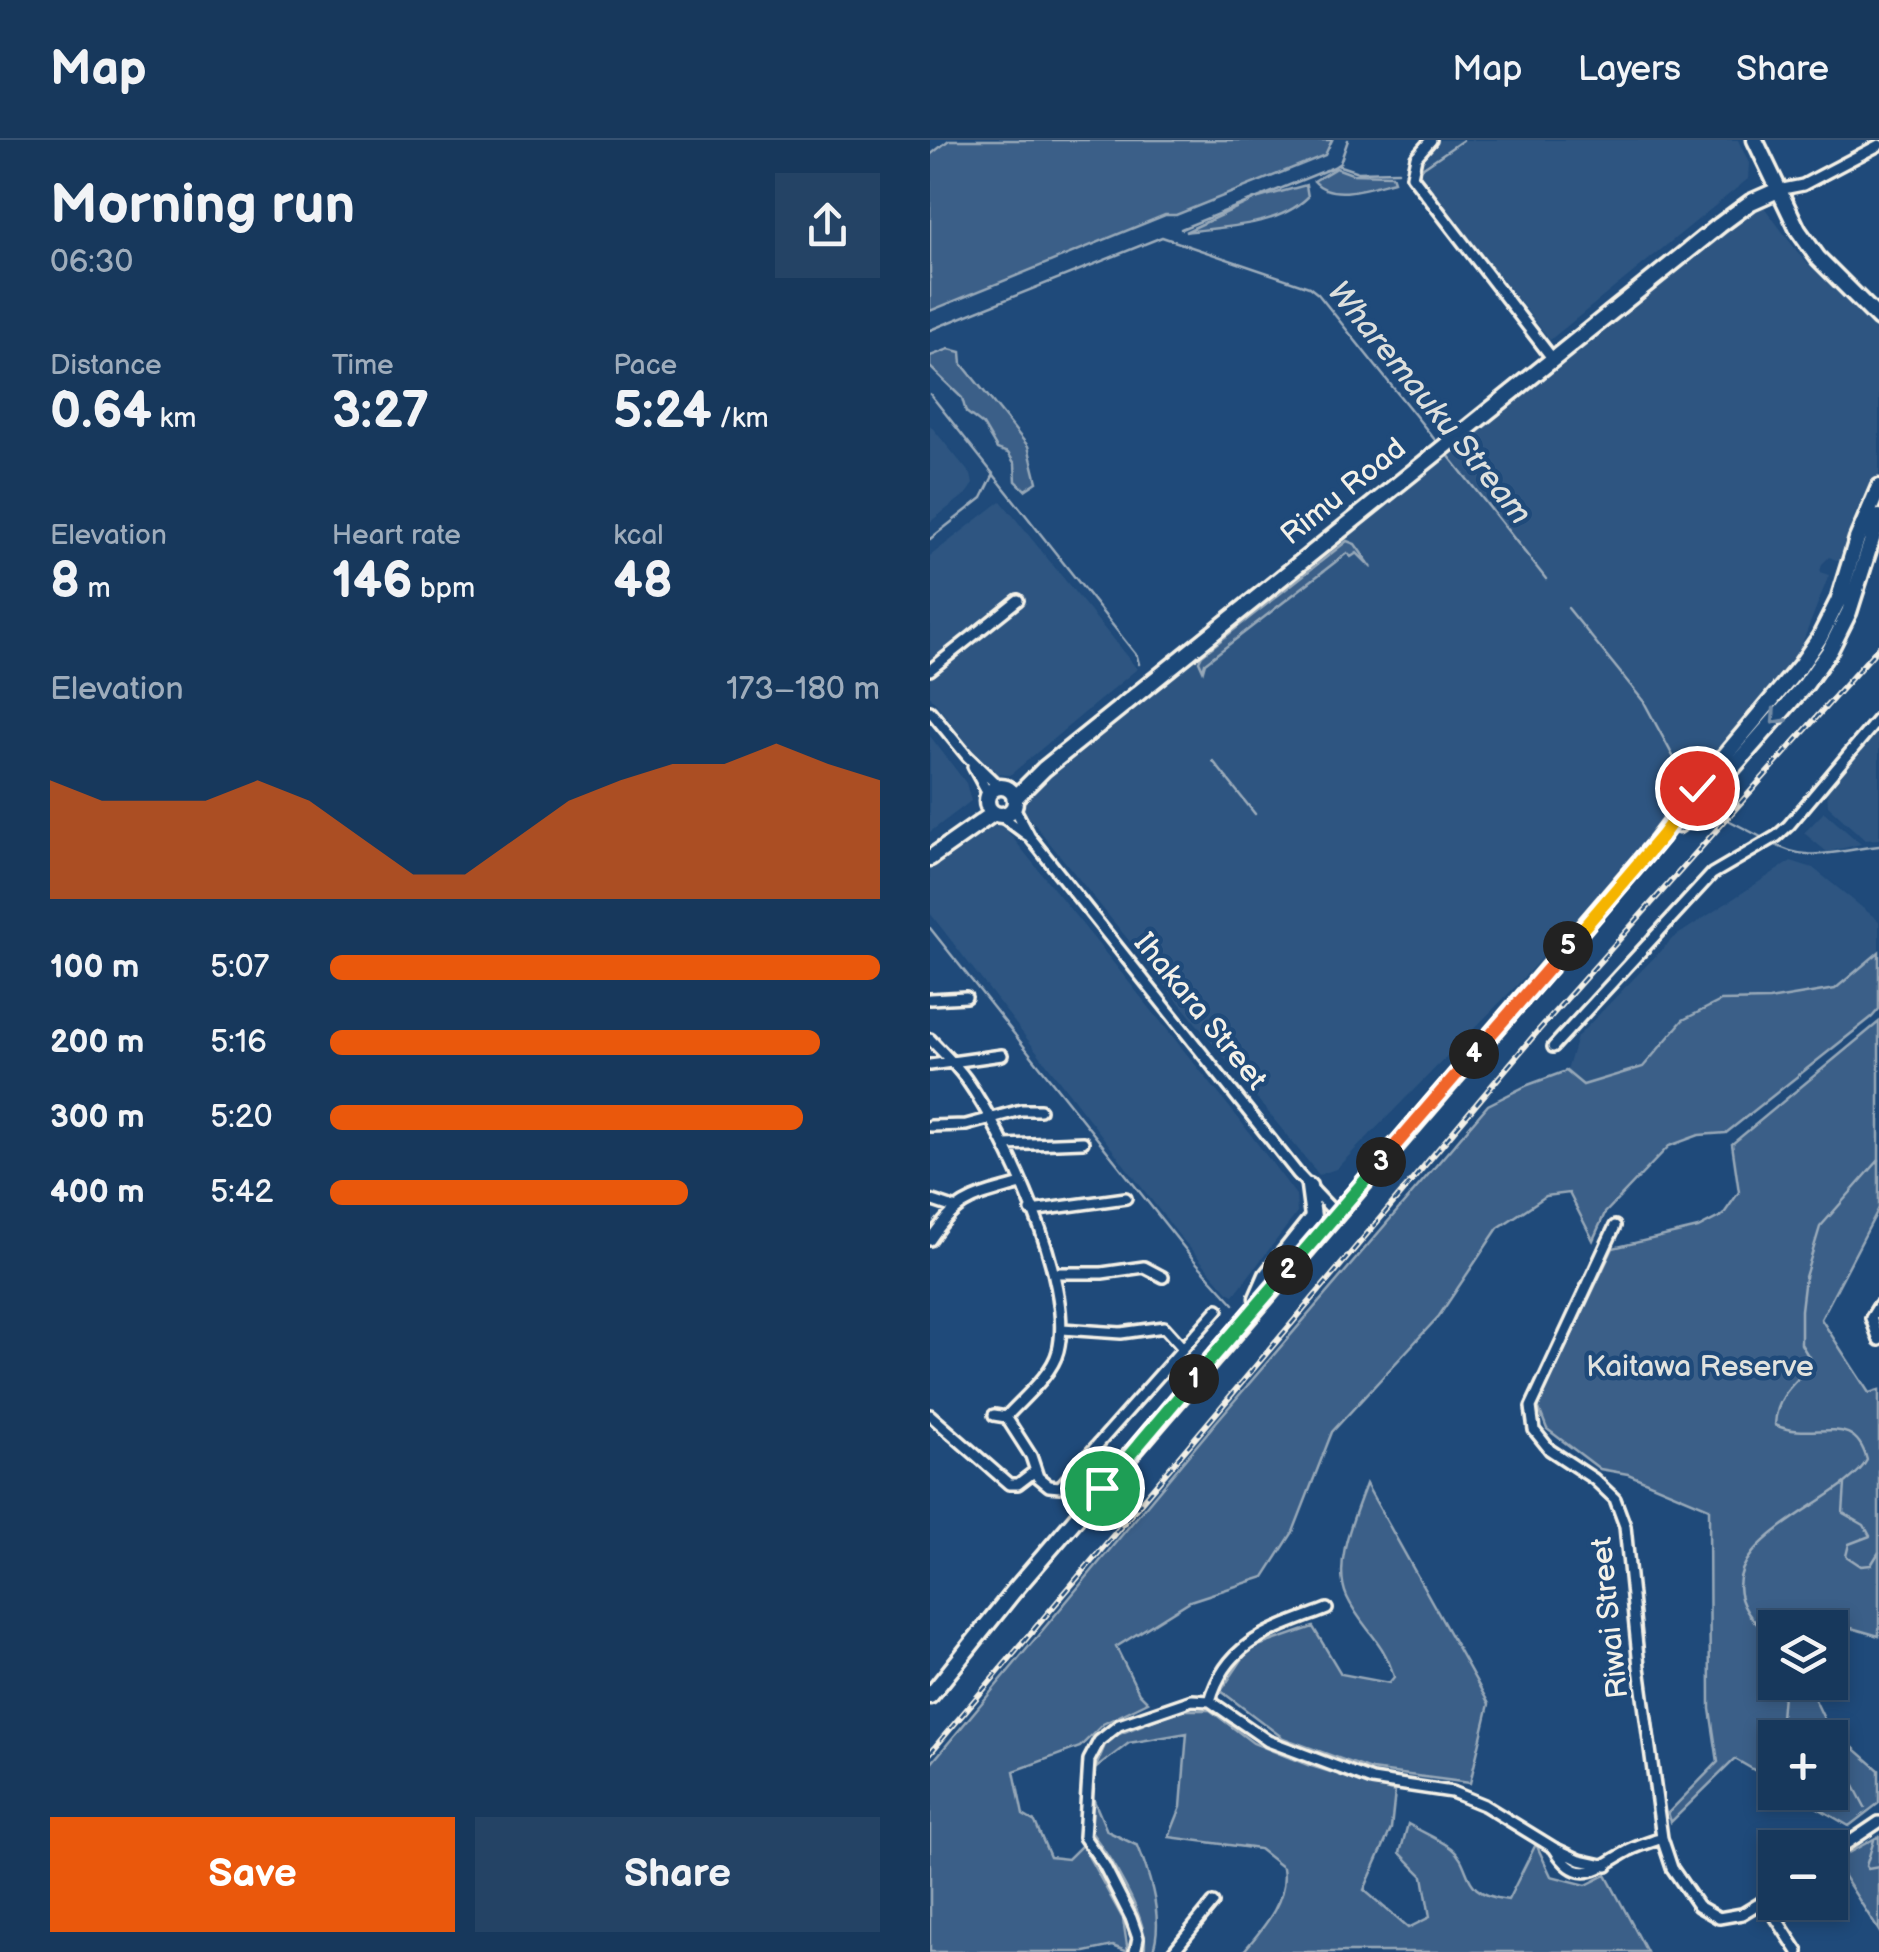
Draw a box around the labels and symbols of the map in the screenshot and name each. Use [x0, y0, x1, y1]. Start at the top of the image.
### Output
water label: Wharemauku Stream [1319, 273, 1539, 533]
street label: Rimu Road [1274, 430, 1413, 553]
one-way arrow [1770, 706, 1788, 725]
pin [1655, 746, 1740, 831]
pin: 5 [1543, 921, 1593, 971]
street label: Ihakara Street [1126, 926, 1274, 1097]
pin: 4 [1449, 1029, 1499, 1079]
pin: 3 [1356, 1137, 1406, 1187]
pin: 2 [1263, 1245, 1313, 1295]
park label: Kaitawa Reserve [1586, 1349, 1814, 1385]
pin: 1 [1169, 1354, 1219, 1404]
pin [1060, 1446, 1145, 1531]
street label: Riwai Street [1584, 1535, 1636, 1700]

